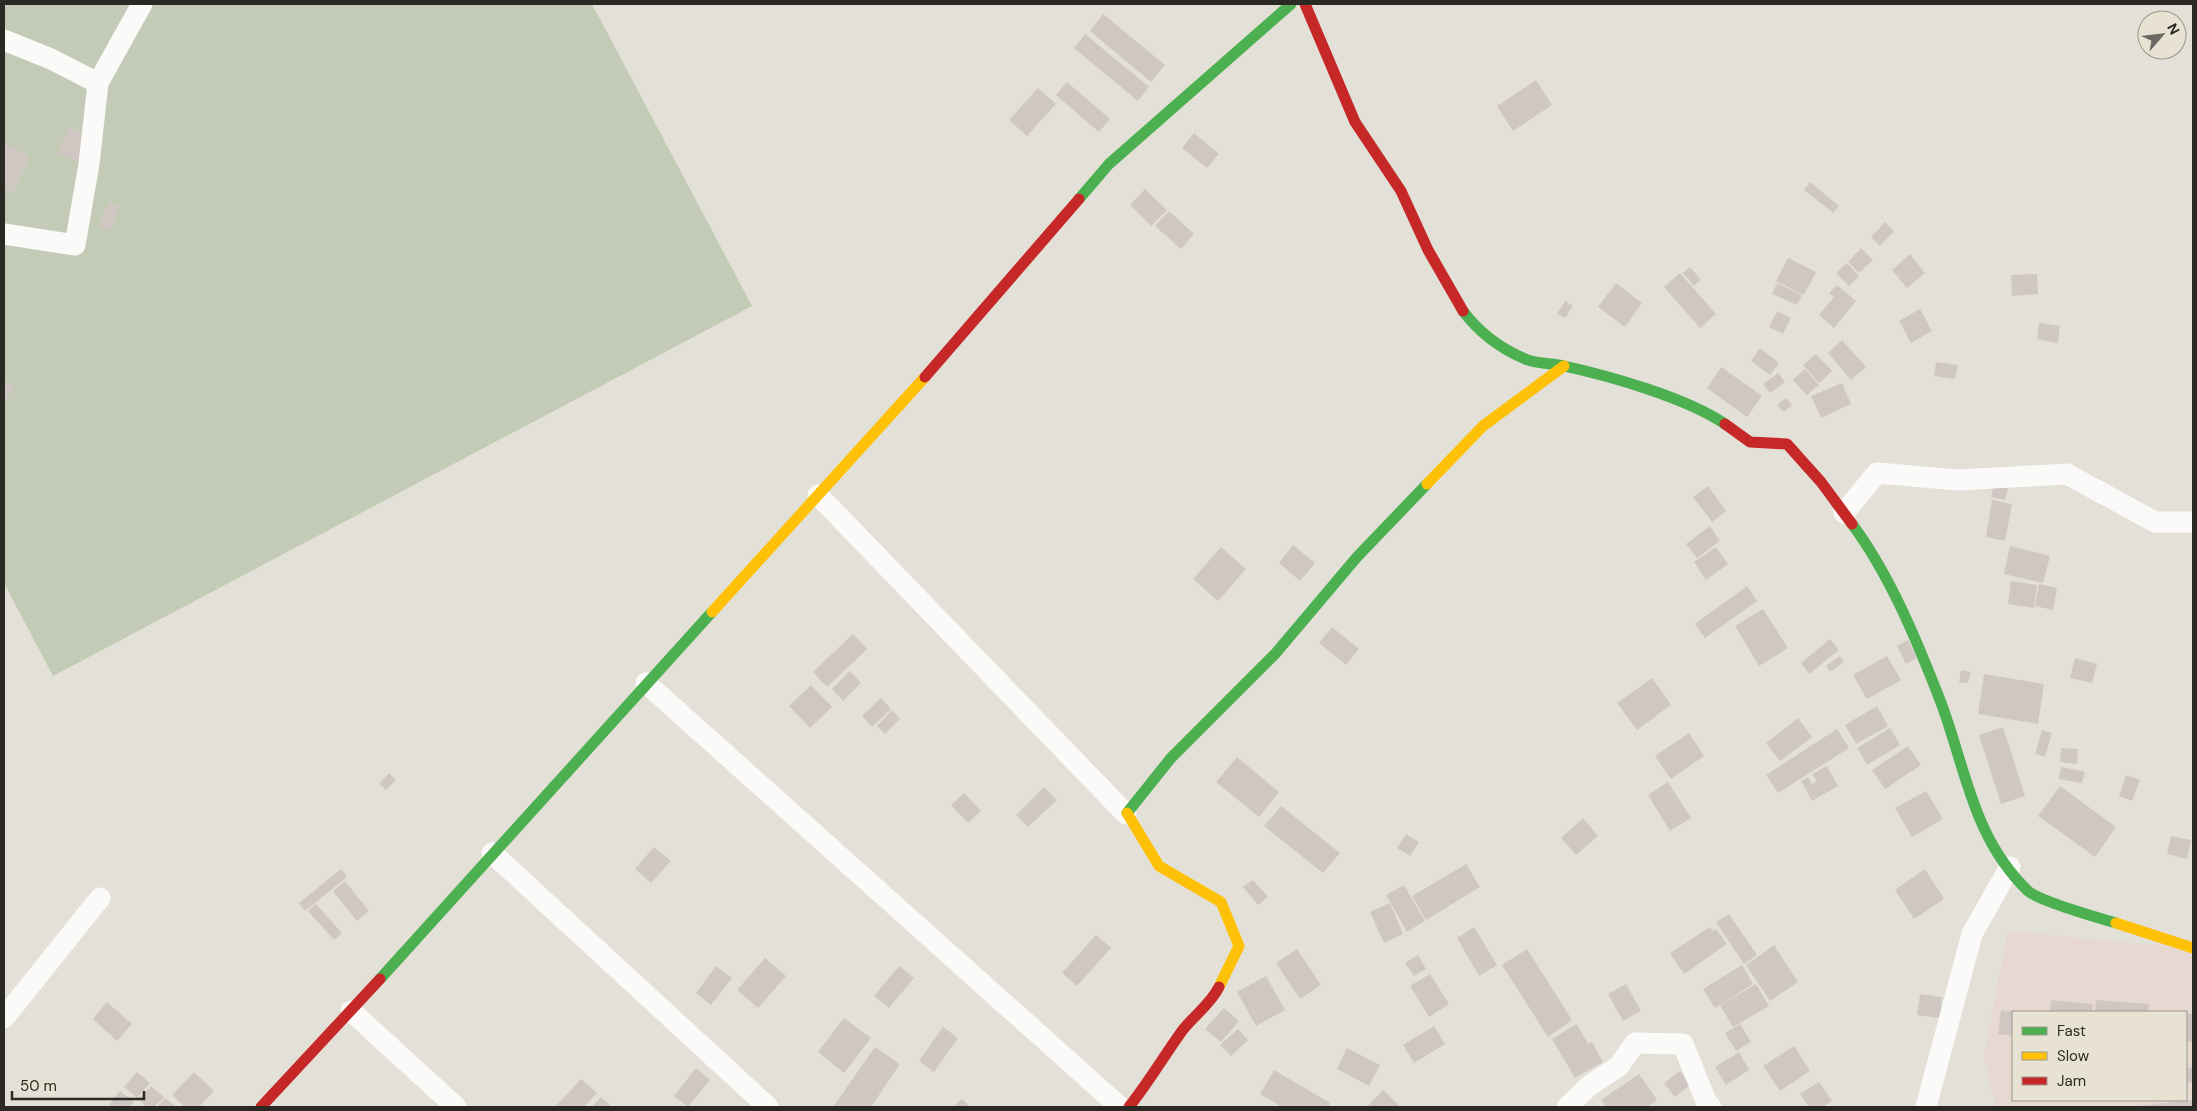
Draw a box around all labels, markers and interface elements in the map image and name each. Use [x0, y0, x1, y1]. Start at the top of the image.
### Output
north arrow [2137, 10, 2187, 60]
text: N [2163, 20, 2184, 38]
legend [2012, 1011, 2187, 1101]
text: Fast [2057, 1021, 2086, 1041]
text: Slow [2057, 1046, 2090, 1066]
scale bar [12, 1068, 145, 1100]
text: Jam [2057, 1071, 2086, 1091]
text: 50 m [20, 1076, 57, 1096]

